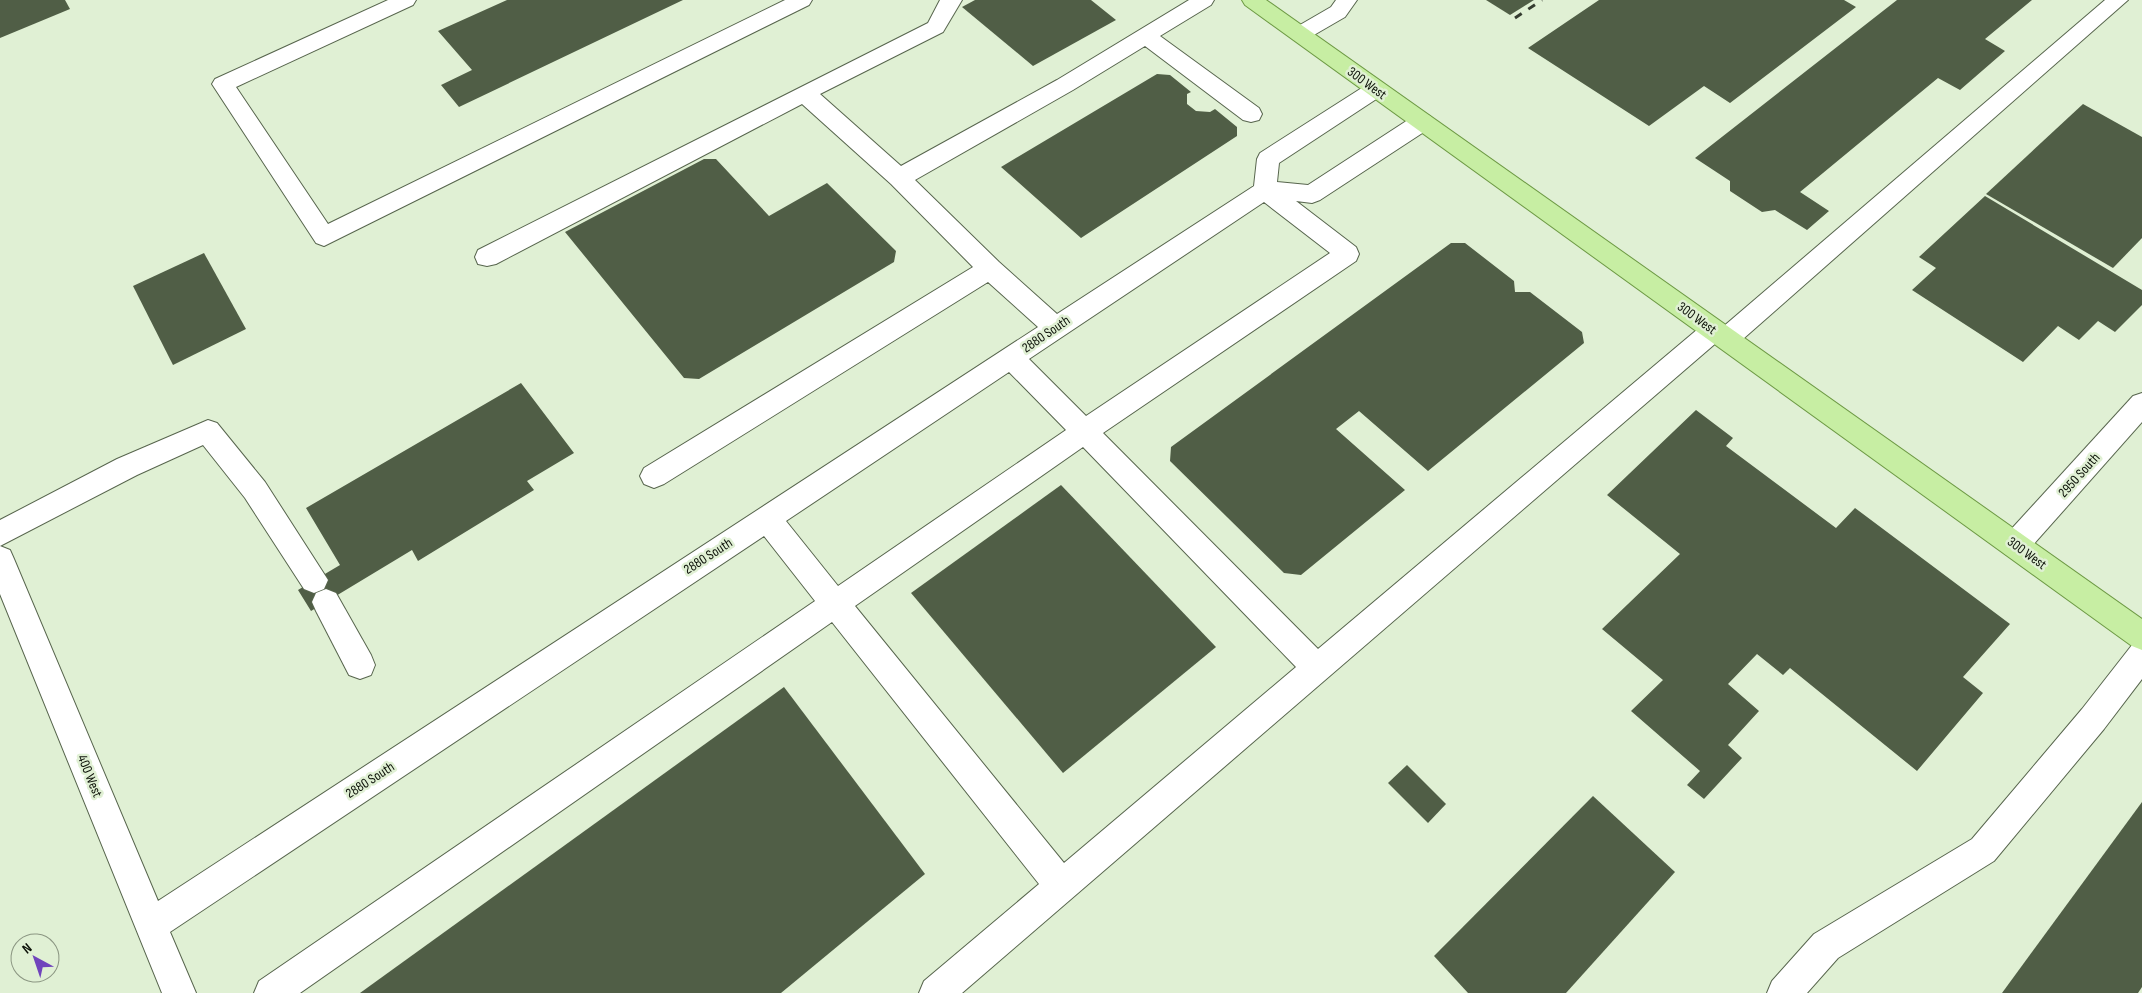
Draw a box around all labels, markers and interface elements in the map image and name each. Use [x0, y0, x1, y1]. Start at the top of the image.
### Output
street label: 300 West [1344, 63, 1390, 103]
street label: 300 West [1674, 298, 1720, 338]
street label: 2880 South [1019, 312, 1073, 356]
street label: 2950 South [2055, 449, 2103, 501]
street label: 300 West [2004, 533, 2050, 573]
street label: 2880 South [681, 534, 735, 578]
street label: 400 West [74, 752, 106, 800]
street label: 2880 South [343, 758, 397, 802]
north arrow [10, 933, 60, 983]
text: N [19, 940, 35, 957]

